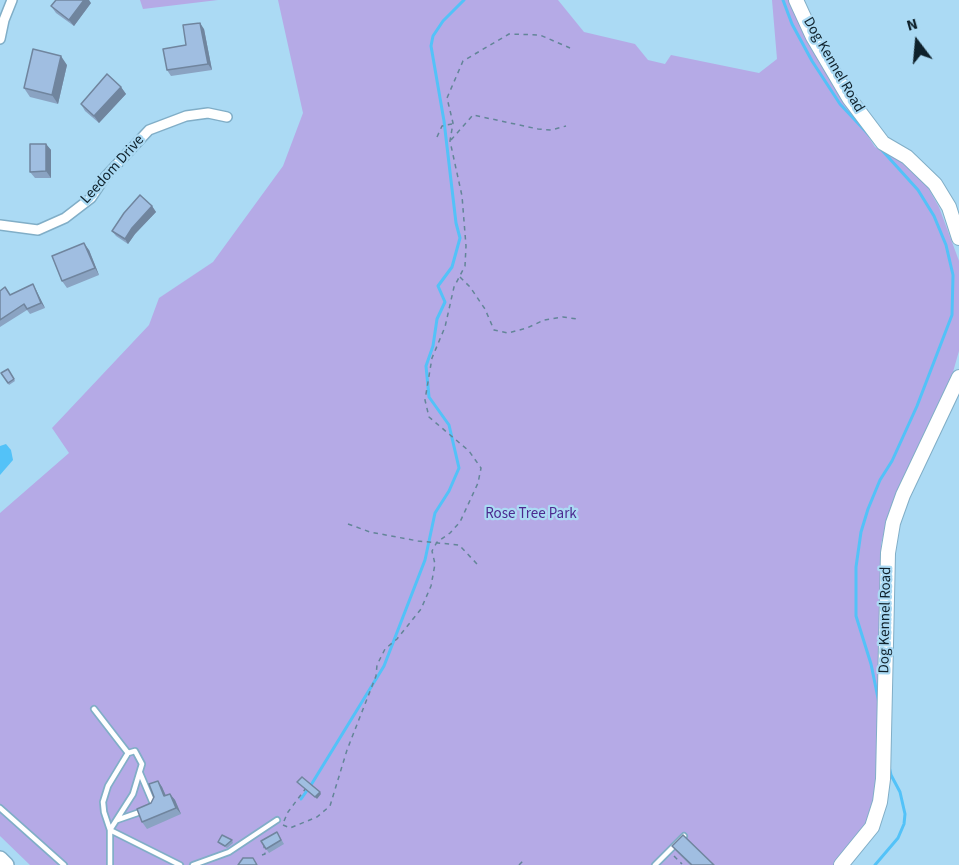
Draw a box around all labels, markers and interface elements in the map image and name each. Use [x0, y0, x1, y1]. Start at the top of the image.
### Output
north arrow [887, 12, 947, 72]
text: N [904, 13, 920, 37]
street label: Dog Kennel Road [799, 14, 867, 116]
street label: Leedom Drive [77, 132, 149, 208]
park label: Rose Tree Park [485, 506, 577, 524]
street label: Dog Kennel Road [876, 566, 896, 674]

